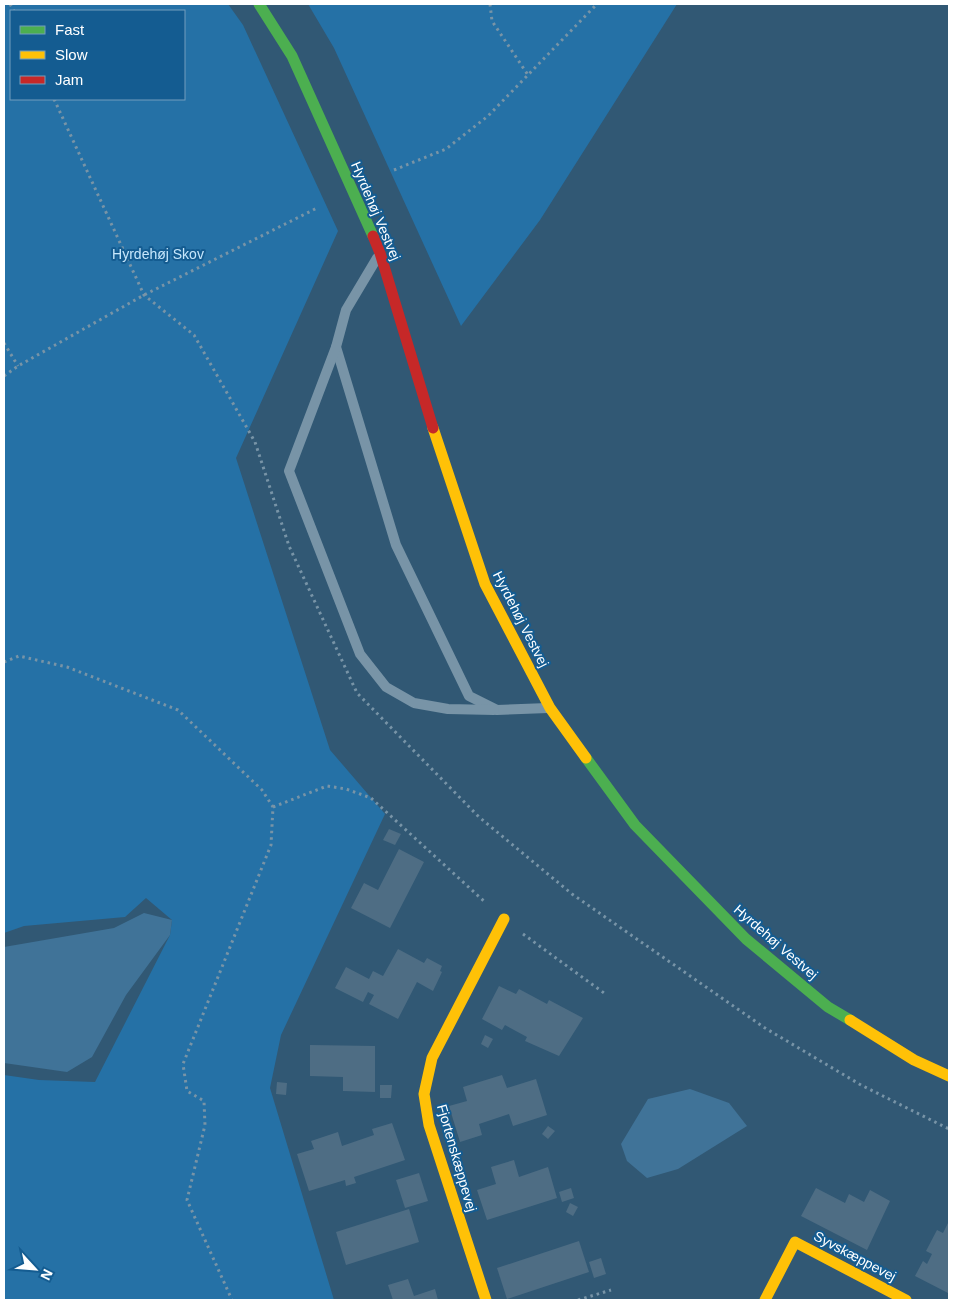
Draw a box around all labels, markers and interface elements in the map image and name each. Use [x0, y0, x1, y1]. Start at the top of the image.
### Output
legend [10, 10, 185, 100]
text: Fast [55, 21, 85, 38]
text: Slow [55, 46, 88, 63]
text: Jam [55, 71, 83, 88]
street label: Hyrdehøj Vestvej [348, 159, 404, 263]
park label: Hyrdehøj Skov [112, 246, 204, 262]
street label: Hyrdehøj Vestvej [490, 568, 552, 670]
street label: Hyrdehøj Vestvej [731, 901, 821, 983]
street label: Fjortenskæppevej [434, 1102, 480, 1214]
street label: Syvskæppevej [811, 1228, 899, 1284]
north arrow [10, 1244, 60, 1294]
text: N [37, 1267, 56, 1283]

